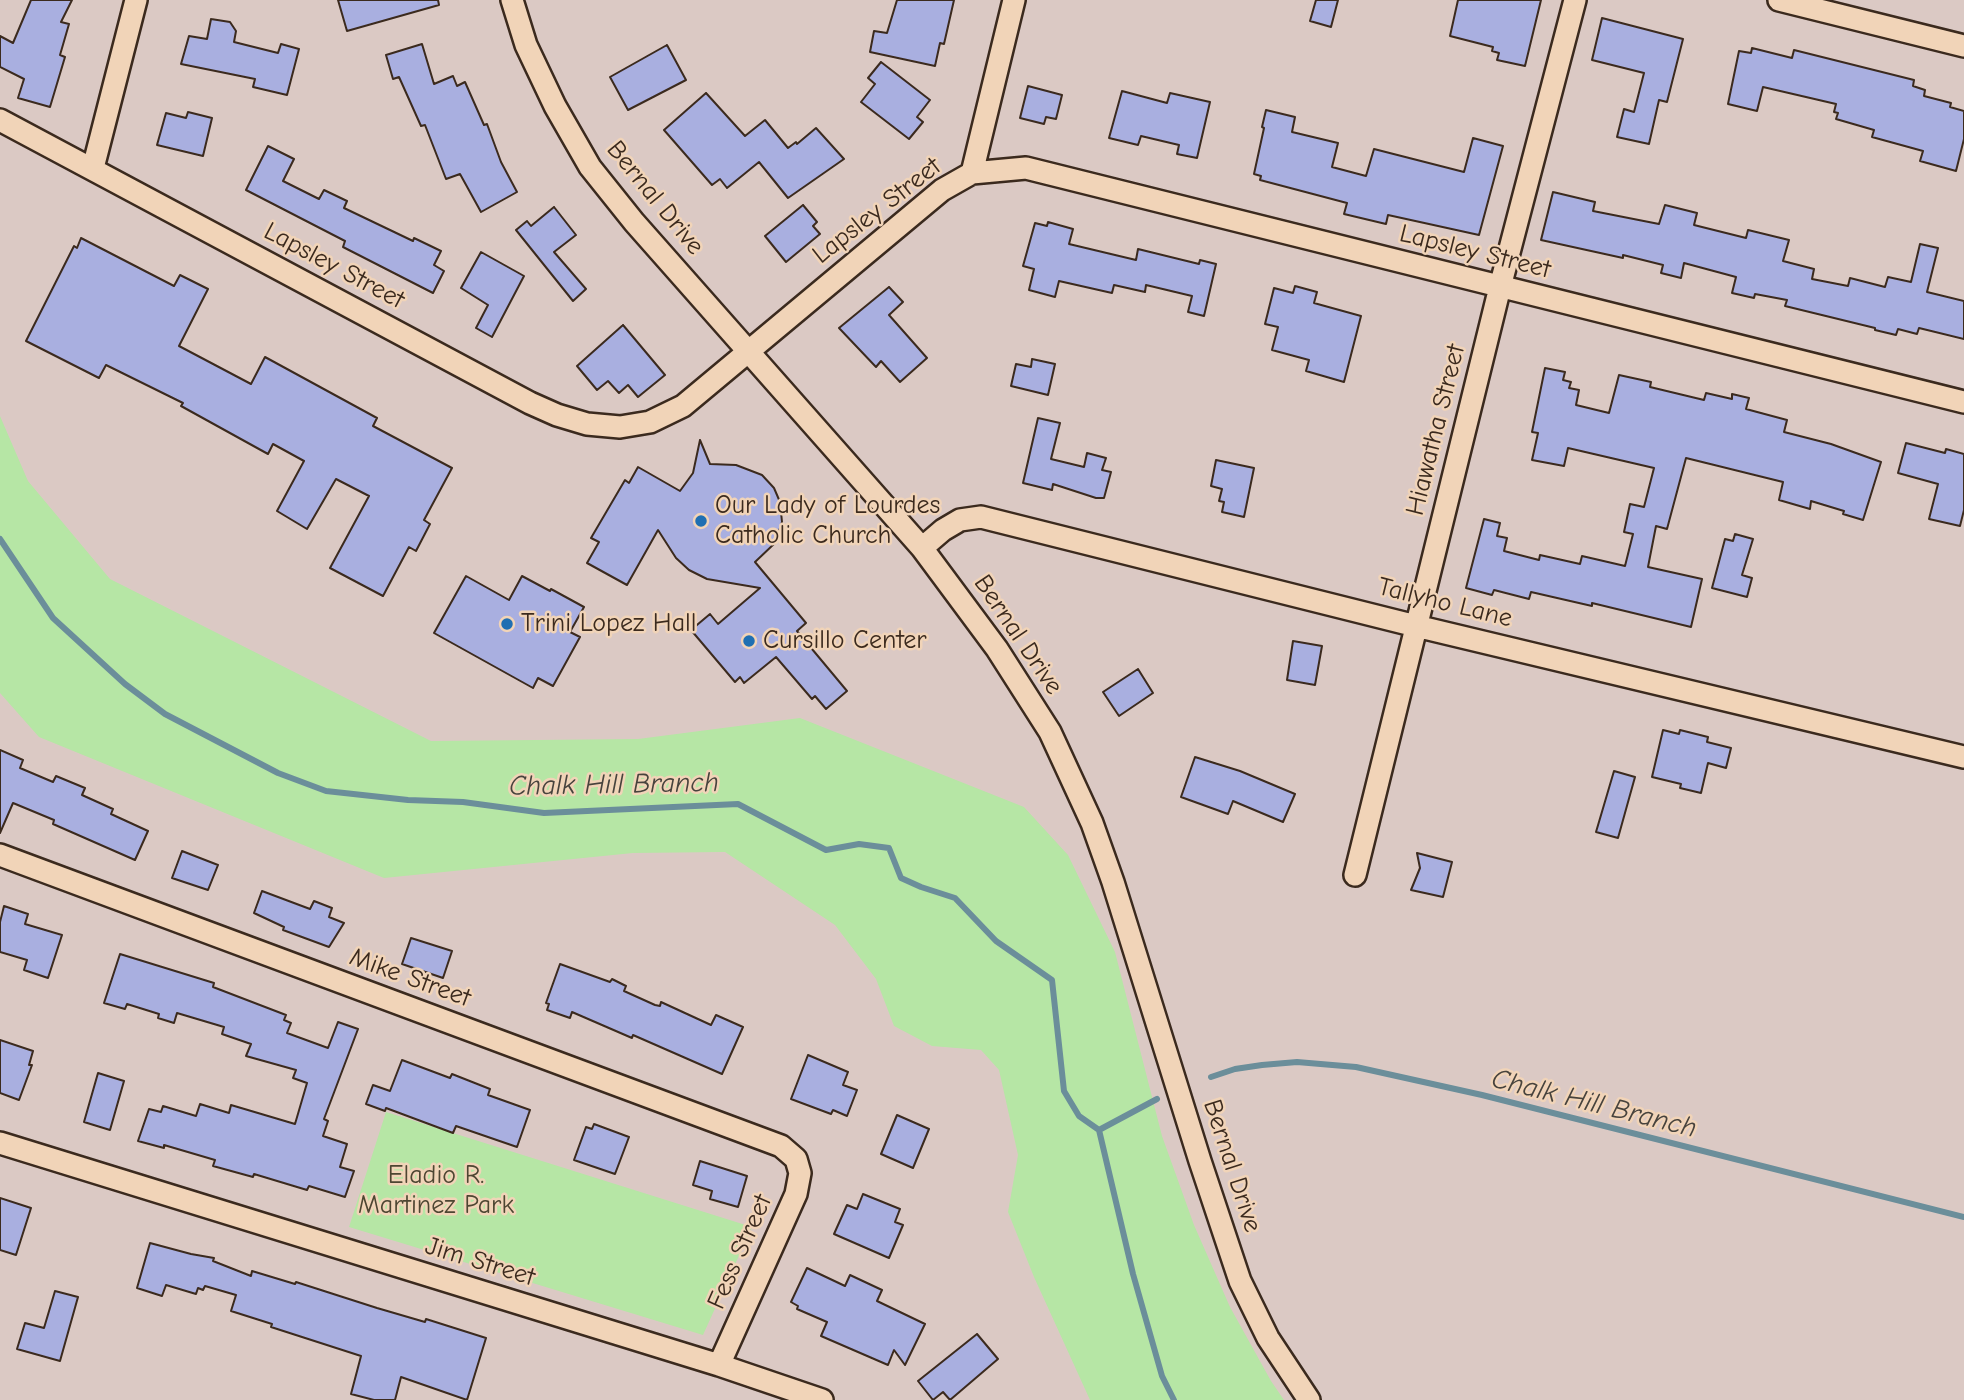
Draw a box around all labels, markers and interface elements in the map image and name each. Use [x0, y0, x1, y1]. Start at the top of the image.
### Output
street label: Bernal Drive [600, 135, 710, 261]
street label: Lapsley Street [807, 151, 947, 271]
street label: Lapsley Street [258, 216, 410, 316]
street label: Lapsley Street [1396, 218, 1554, 286]
street label: Hiawatha Street [1400, 341, 1472, 519]
place label: Our Lady of Lourdes Catholic Church [715, 490, 940, 552]
marker: Our Lady of Lourdes Catholic Church [693, 513, 709, 529]
street label: Bernal Drive [967, 569, 1069, 701]
street label: Tallyho Lane [1375, 571, 1515, 635]
place label: Trini Lopez Hall [521, 608, 696, 640]
marker: Trini Lopez Hall [499, 616, 515, 632]
place label: Cursillo Center [763, 625, 927, 657]
marker: Cursillo Center [741, 633, 757, 649]
water label: Chalk Hill Branch [509, 766, 719, 804]
street label: Mike Street [345, 942, 475, 1014]
water label: Chalk Hill Branch [1488, 1062, 1700, 1146]
street label: Bernal Drive [1196, 1096, 1268, 1236]
park label: Eladio R. Martinez Park [358, 1160, 514, 1222]
street label: Fess Street [701, 1190, 779, 1314]
street label: Jim Street [421, 1231, 539, 1293]

